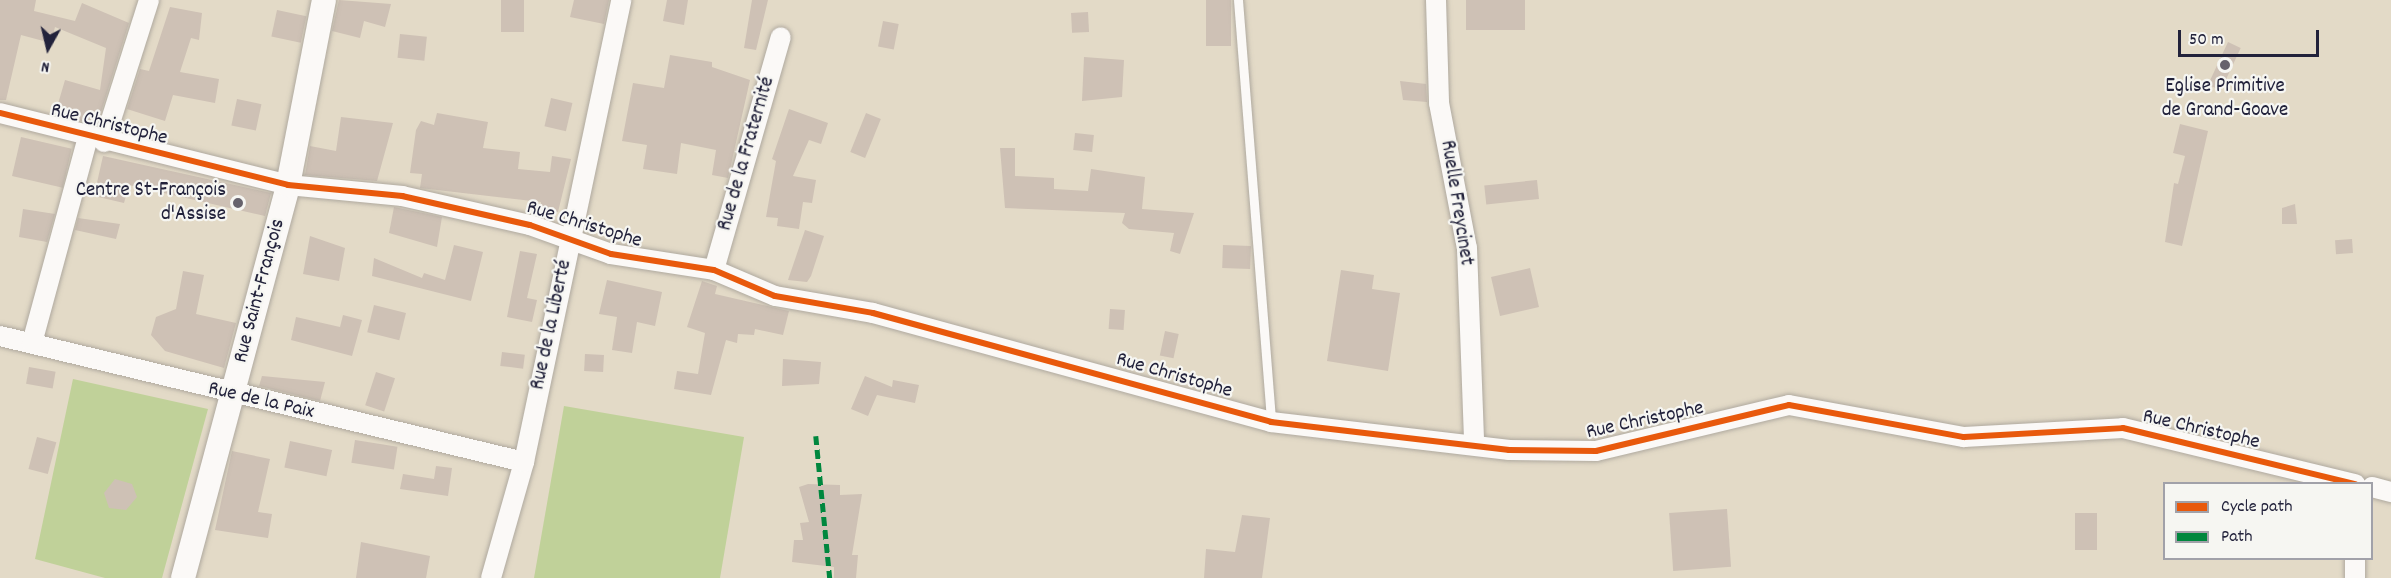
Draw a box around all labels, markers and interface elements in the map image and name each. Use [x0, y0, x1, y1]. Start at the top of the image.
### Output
north arrow [18, 18, 78, 78]
scale bar [2181, 18, 2322, 56]
text: 50 m [2189, 28, 2224, 53]
text: N [40, 54, 51, 78]
marker: Eglise Primitive de Grand-Goave [2218, 58, 2232, 72]
street label: Rue de la Fraternité [713, 74, 781, 234]
place label: Eglise Primitive de Grand-Goave [2162, 74, 2288, 124]
street label: Rue Christophe [48, 98, 170, 152]
street label: Ruelle Freycinet [1434, 139, 1478, 267]
place label: Centre St-François d'Assise [76, 178, 226, 228]
street label: Rue Christophe [523, 195, 645, 255]
marker: Centre St-François d'Assise [231, 196, 245, 210]
street label: Rue Saint-François [229, 216, 291, 366]
street label: Rue de la Liberté [526, 258, 578, 392]
street label: Rue Christophe [1113, 347, 1235, 405]
street label: Rue de la Paix [206, 377, 316, 425]
street label: Rue Christophe [1584, 396, 1706, 446]
street label: Rue Christophe [2140, 404, 2262, 456]
legend [2163, 482, 2373, 560]
text: Cycle path [2221, 495, 2292, 520]
text: Path [2221, 525, 2253, 550]

